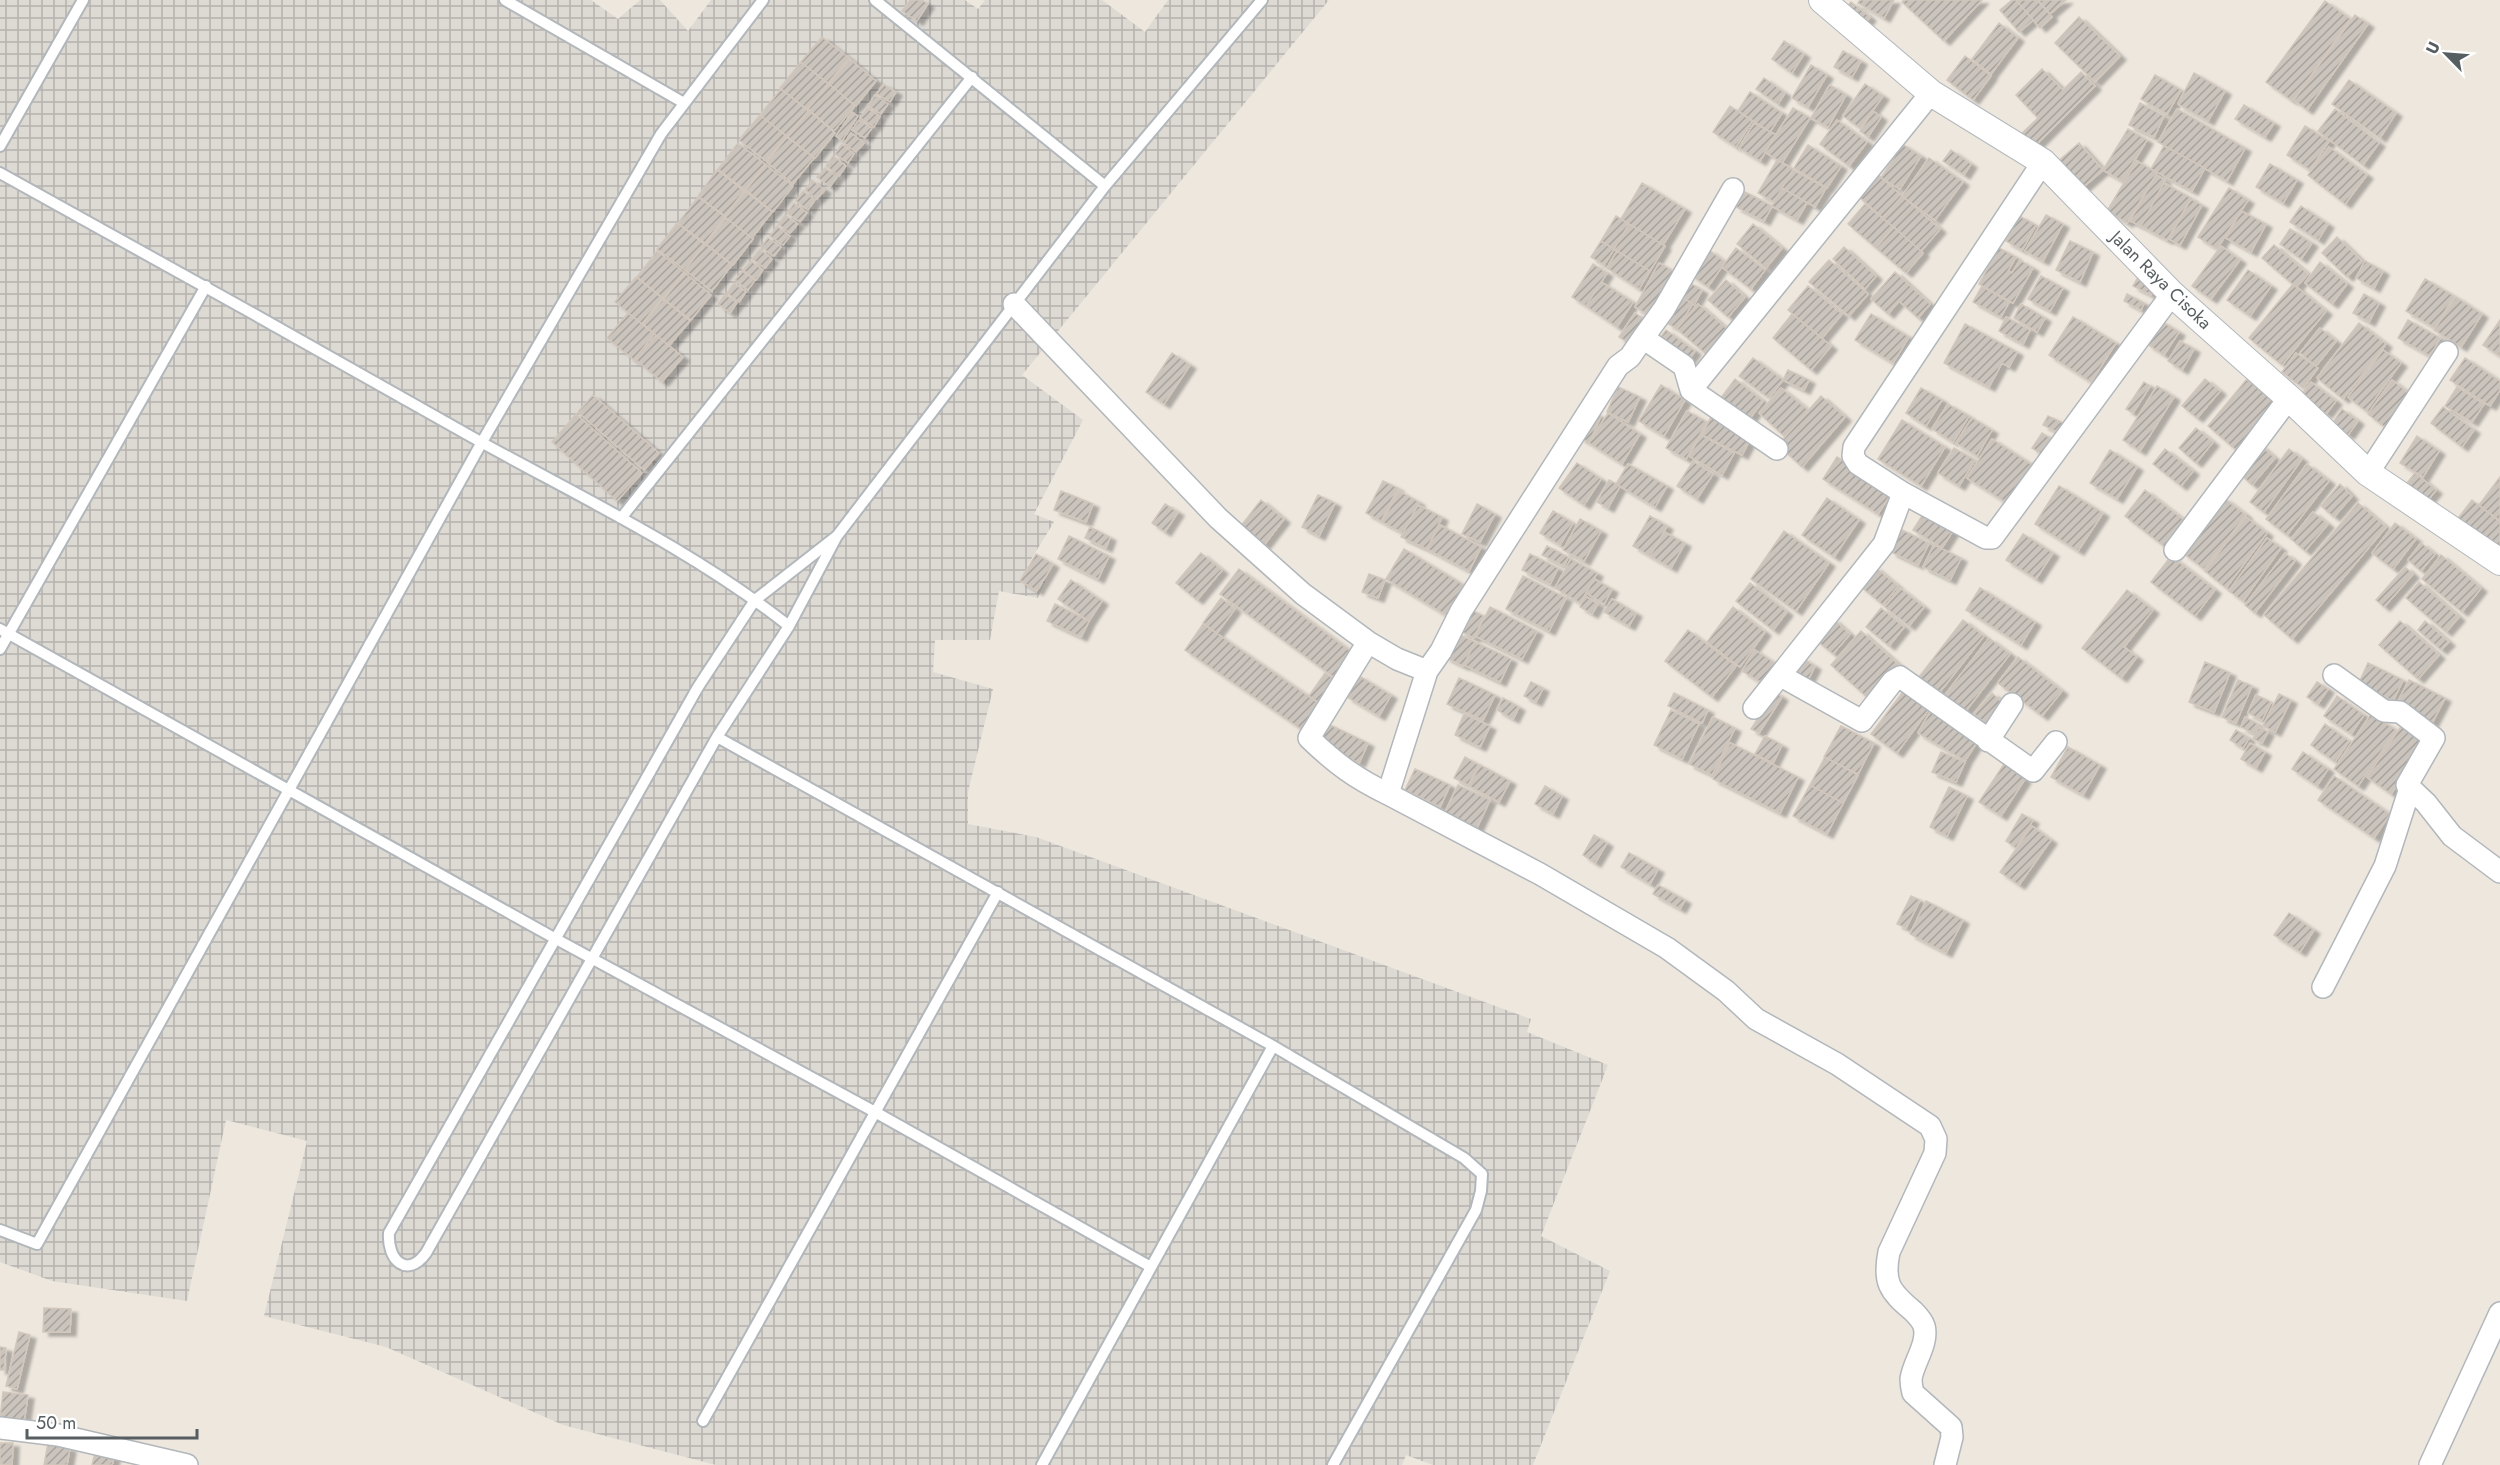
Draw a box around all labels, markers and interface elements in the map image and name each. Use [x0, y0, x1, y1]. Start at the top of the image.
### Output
north arrow [2416, 24, 2476, 84]
text: U [2420, 38, 2446, 58]
street label: Jalan Raya Cisoka [2103, 223, 2217, 335]
scale bar [27, 1402, 196, 1440]
text: 50 m [36, 1410, 76, 1436]

